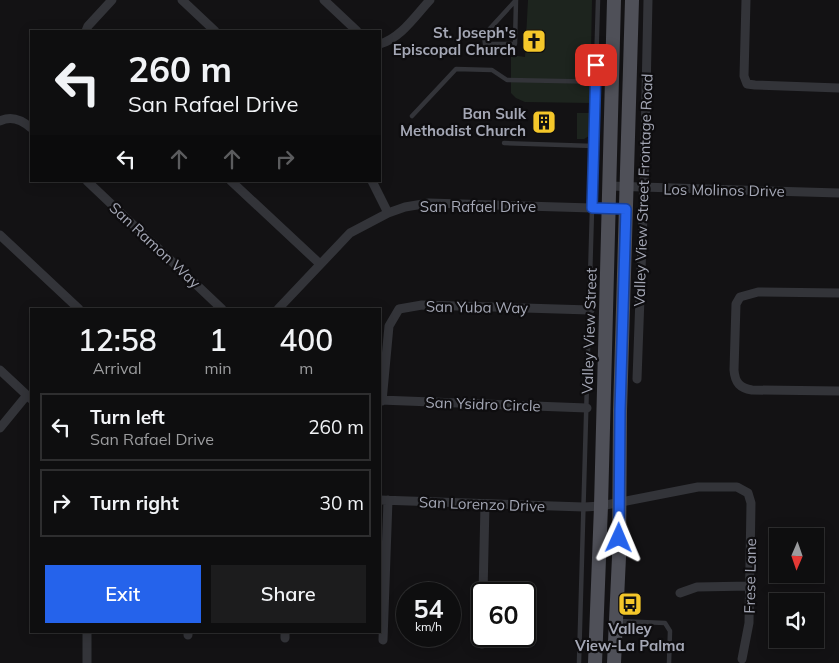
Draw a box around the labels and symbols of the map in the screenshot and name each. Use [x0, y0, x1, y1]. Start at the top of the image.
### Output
place label: St. Joseph's Episcopal Church [393, 23, 516, 59]
church icon: St. Joseph's Episcopal Church [521, 28, 547, 54]
pin [575, 44, 617, 86]
street label: Valley View Street Frontage Road [629, 73, 657, 307]
place label: Ban Sulk Methodist Church [400, 104, 527, 140]
building icon: Ban Sulk Methodist Church [531, 109, 557, 135]
street label: Los Molinos Drive [663, 179, 785, 201]
street label: San Rafael Drive [420, 197, 536, 216]
street label: San Ramon Way [106, 198, 204, 292]
street label: Valley View Street [577, 268, 601, 394]
street label: San Yuba Way [426, 297, 528, 317]
street label: San Ysidro Circle [425, 392, 541, 416]
street label: San Lorenzo Drive [419, 492, 545, 516]
position arrow [592, 511, 644, 563]
north arrow [769, 528, 824, 582]
street label: Frese Lane [740, 538, 760, 614]
speed limit sign: 60 [471, 582, 536, 647]
bus stop icon: Valley View-La Palma [617, 591, 643, 617]
place label: Valley View-La Palma [574, 619, 685, 655]

